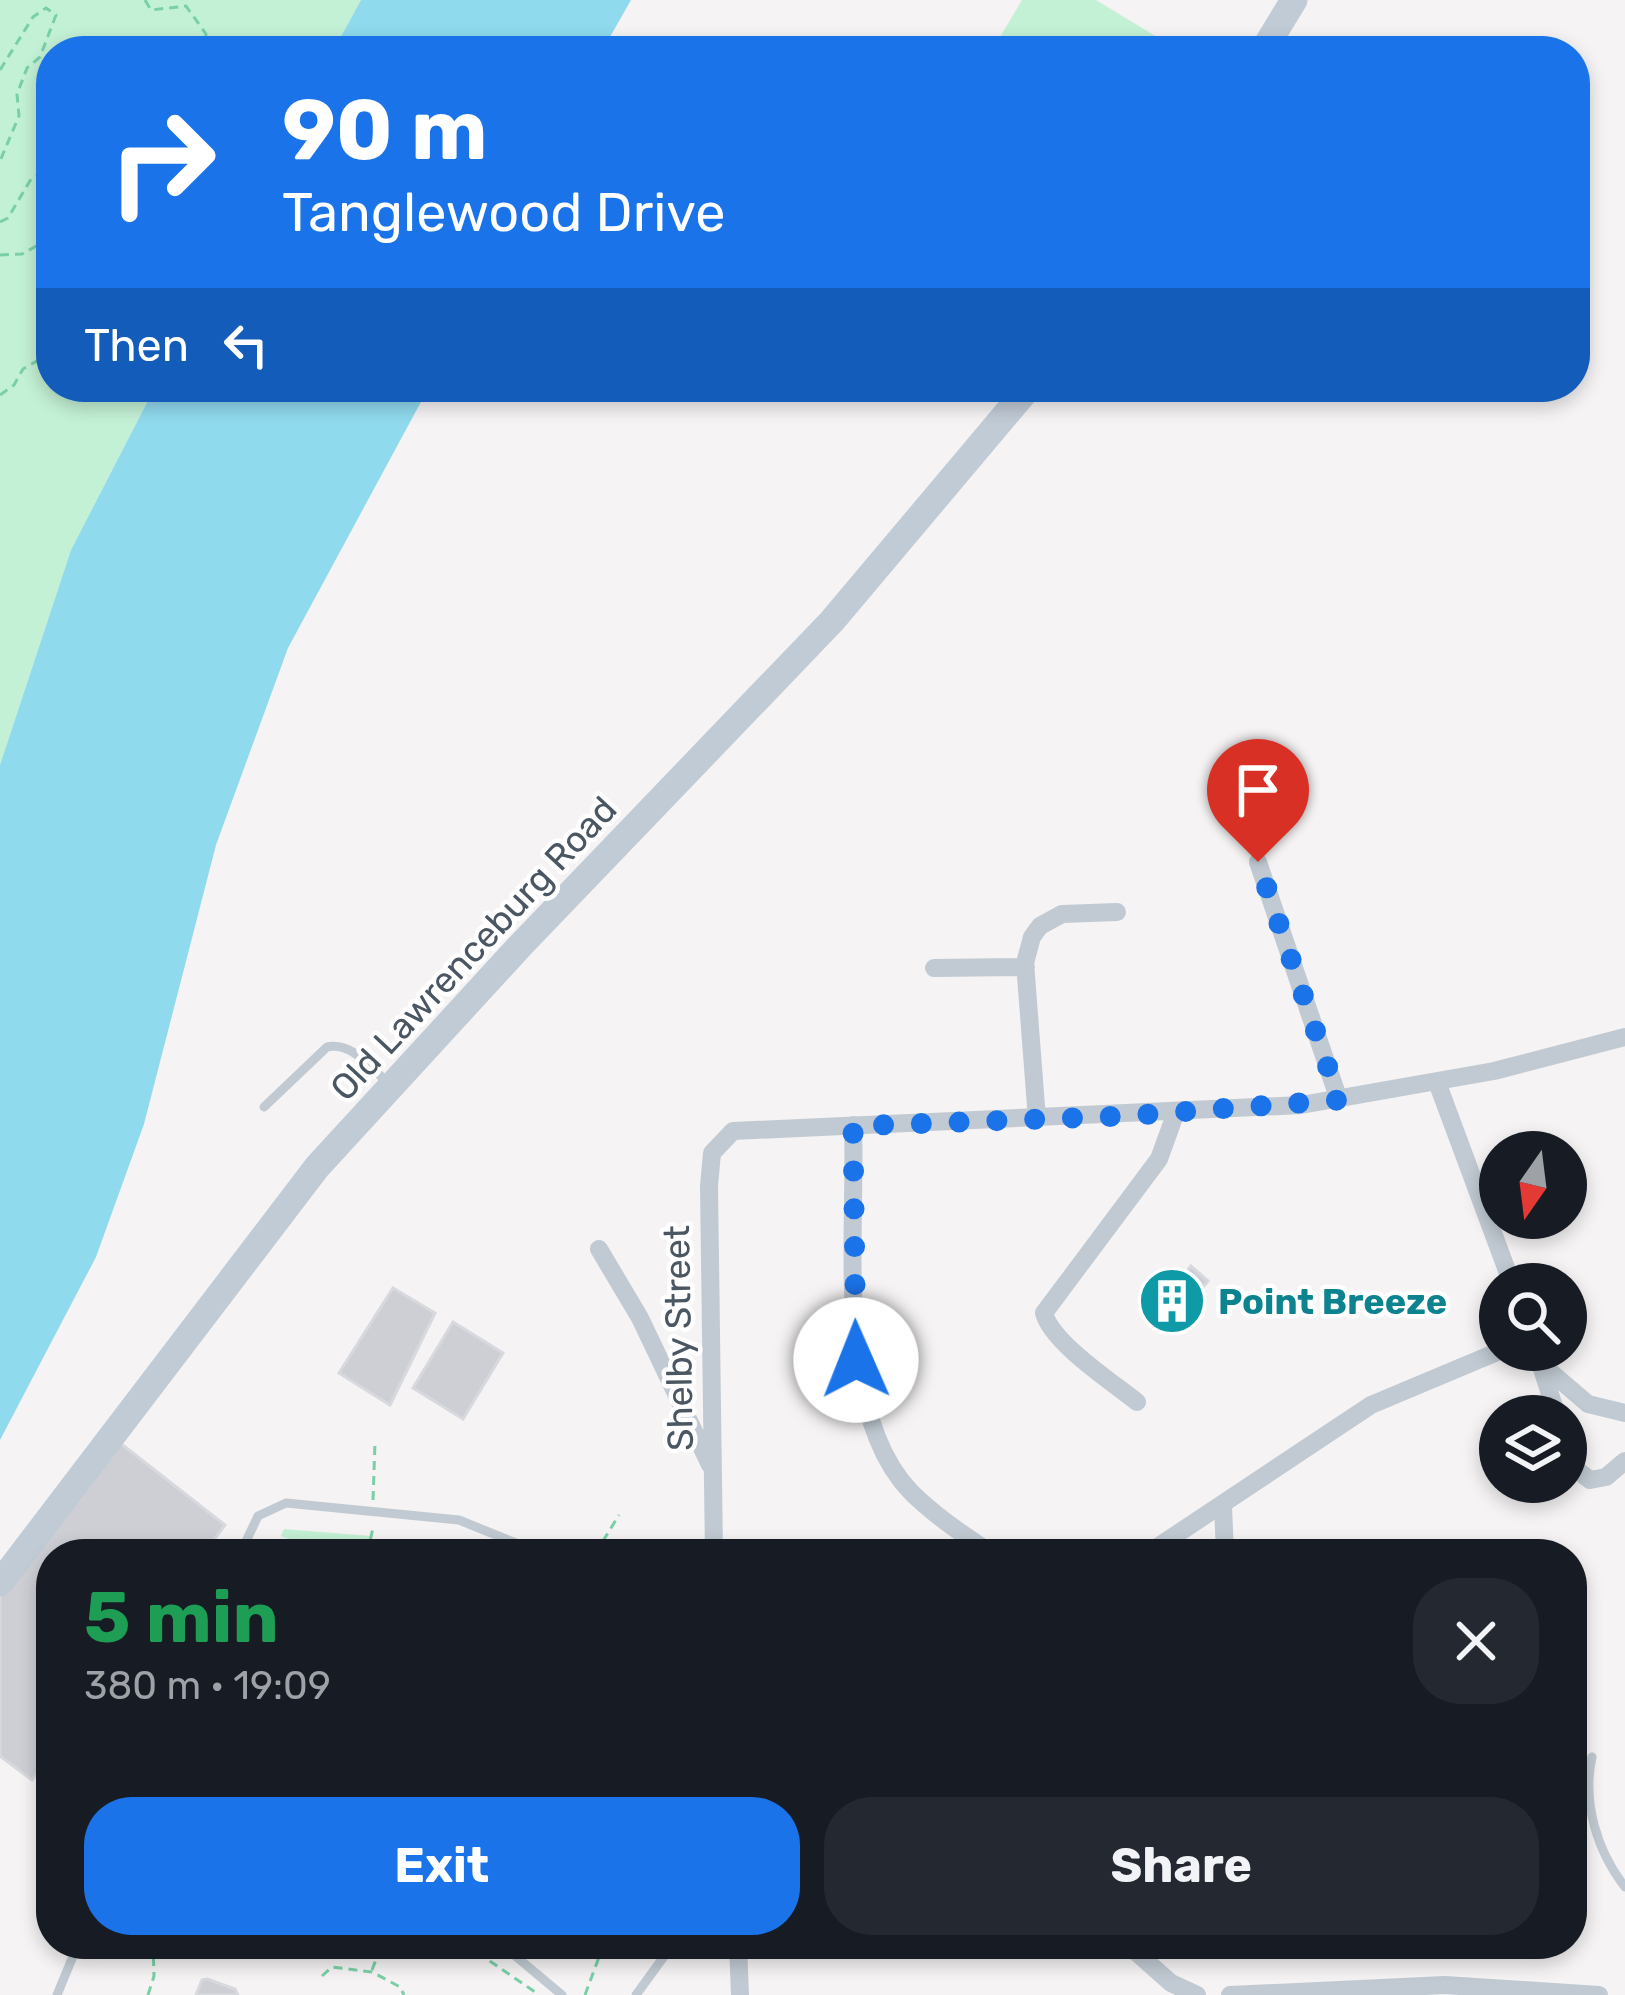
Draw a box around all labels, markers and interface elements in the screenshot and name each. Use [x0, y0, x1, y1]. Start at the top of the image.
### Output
text: 90 m [282, 80, 488, 180]
icon: right [84, 84, 240, 240]
text: Tanglewood Drive [282, 181, 726, 245]
icon: left [213, 312, 279, 378]
text: Then [84, 319, 189, 372]
pin [1207, 739, 1309, 862]
icon: arrive [1225, 757, 1291, 823]
street label: Old Lawrenceburg Road [321, 788, 625, 1109]
north arrow [1479, 1131, 1587, 1239]
map controls [1479, 1131, 1587, 1503]
street label: Shelby Street [655, 1225, 702, 1451]
button: search [1479, 1263, 1587, 1371]
building icon: Point Breeze [1137, 1266, 1207, 1336]
place label: Point Breeze [1218, 1280, 1447, 1323]
position arrow [793, 1297, 919, 1423]
button: layers [1479, 1395, 1587, 1503]
text: 5 min [84, 1575, 279, 1660]
button: close [1413, 1578, 1539, 1704]
text: 380 m · 19:09 [84, 1663, 331, 1709]
button: Exit [84, 1797, 800, 1935]
button: Share [824, 1797, 1539, 1935]

